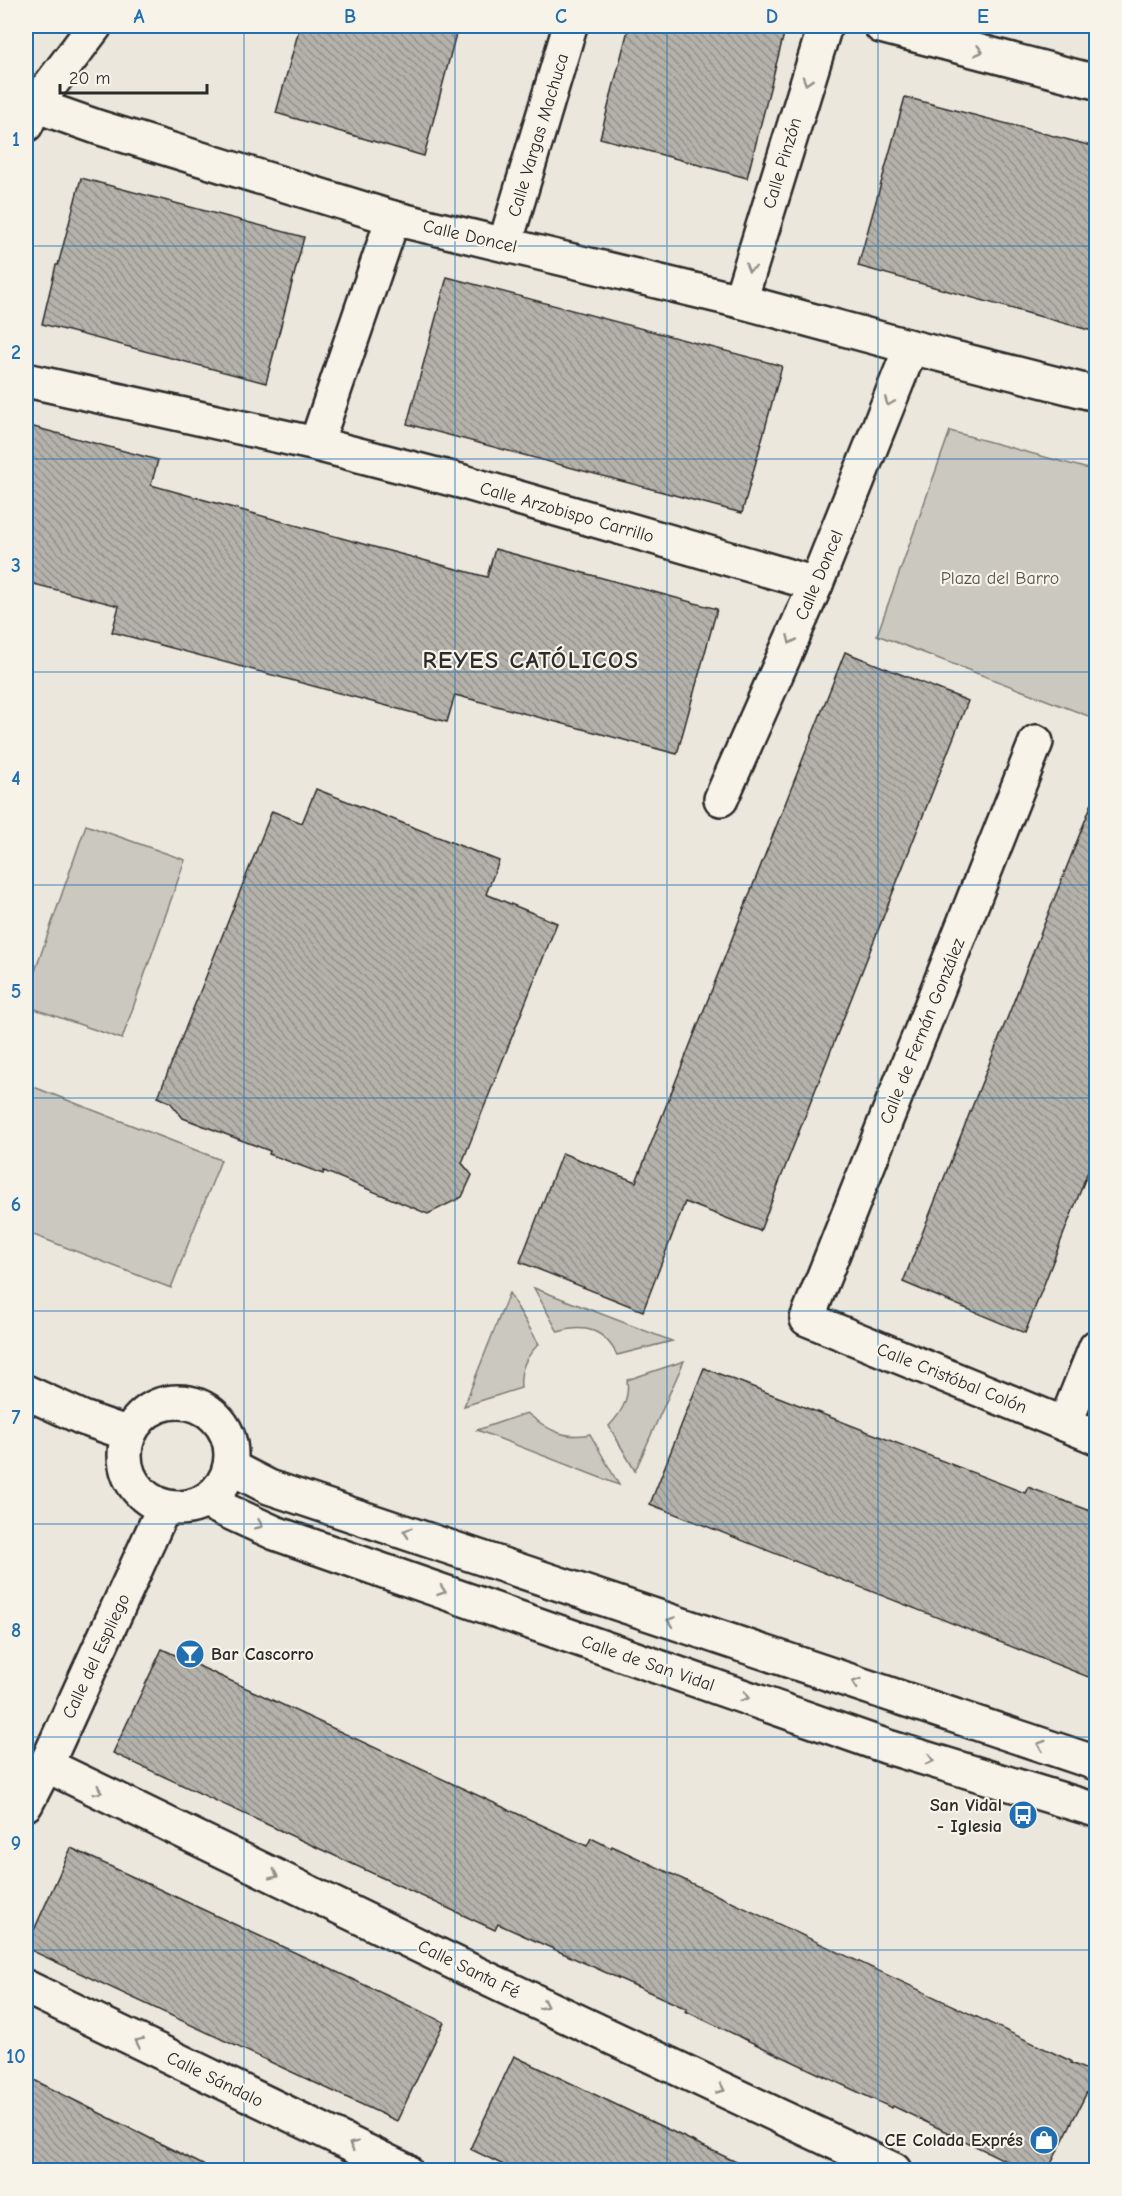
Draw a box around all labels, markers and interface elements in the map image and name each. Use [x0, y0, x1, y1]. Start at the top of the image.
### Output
text: A [133, 5, 145, 28]
text: B [344, 5, 356, 28]
text: C [555, 5, 567, 28]
text: D [766, 5, 778, 28]
text: E [977, 5, 989, 28]
one-way arrow [973, 44, 983, 57]
street label: Calle Vargas Machuca [504, 51, 573, 219]
scale bar [60, 57, 207, 95]
text: 20 m [69, 68, 110, 89]
one-way arrow [802, 75, 814, 86]
street label: Calle Pinzón [759, 115, 806, 211]
text: 1 [12, 128, 20, 151]
street label: Calle Doncel [421, 215, 519, 257]
one-way arrow [745, 262, 757, 273]
text: 2 [11, 341, 21, 364]
one-way arrow [884, 396, 896, 407]
street label: Calle Arzobispo Carrillo [477, 478, 656, 547]
street label: Calle Doncel [791, 527, 848, 623]
text: 3 [11, 554, 21, 577]
park label: Plaza del Barro [941, 568, 1059, 589]
one-way arrow [786, 634, 798, 645]
district label: REYES CATÓLICOS [423, 646, 639, 674]
text: 4 [11, 767, 21, 790]
street label: Calle de Fernán González [876, 935, 969, 1127]
text: 5 [11, 980, 21, 1003]
text: 6 [11, 1193, 21, 1216]
street label: Calle Cristóbal Colón [874, 1339, 1030, 1418]
text: 7 [12, 1406, 21, 1429]
one-way arrow [252, 1518, 263, 1530]
one-way arrow [402, 1527, 413, 1540]
one-way arrow [436, 1584, 447, 1596]
street label: Calle del Espliego [58, 1590, 135, 1722]
one-way arrow [666, 1616, 677, 1628]
text: 8 [11, 1619, 21, 1642]
street label: Calle de San Vidal [578, 1631, 717, 1696]
bar icon: Bar Cascorro [174, 1638, 206, 1670]
place label: Bar Cascorro [211, 1644, 314, 1665]
one-way arrow [851, 1678, 862, 1690]
one-way arrow [739, 1690, 750, 1703]
one-way arrow [1036, 1739, 1047, 1752]
one-way arrow [924, 1753, 935, 1765]
one-way arrow [92, 1783, 103, 1795]
place label: San Vidal - Iglesia [930, 1795, 1002, 1837]
bus stop icon: San Vidal - Iglesia [1007, 1799, 1039, 1831]
text: 9 [11, 1832, 21, 1855]
one-way arrow [267, 1868, 278, 1880]
street label: Calle Santa Fé [414, 1936, 523, 2003]
one-way arrow [538, 1998, 549, 2010]
one-way arrow [135, 2038, 146, 2050]
text: 10 [6, 2045, 26, 2068]
street label: Calle Sándalo [163, 2047, 266, 2112]
one-way arrow [714, 2081, 725, 2093]
shop icon: CE Colada Exprés [1028, 2124, 1060, 2156]
place label: CE Colada Exprés [885, 2130, 1023, 2151]
one-way arrow [348, 2141, 359, 2153]

